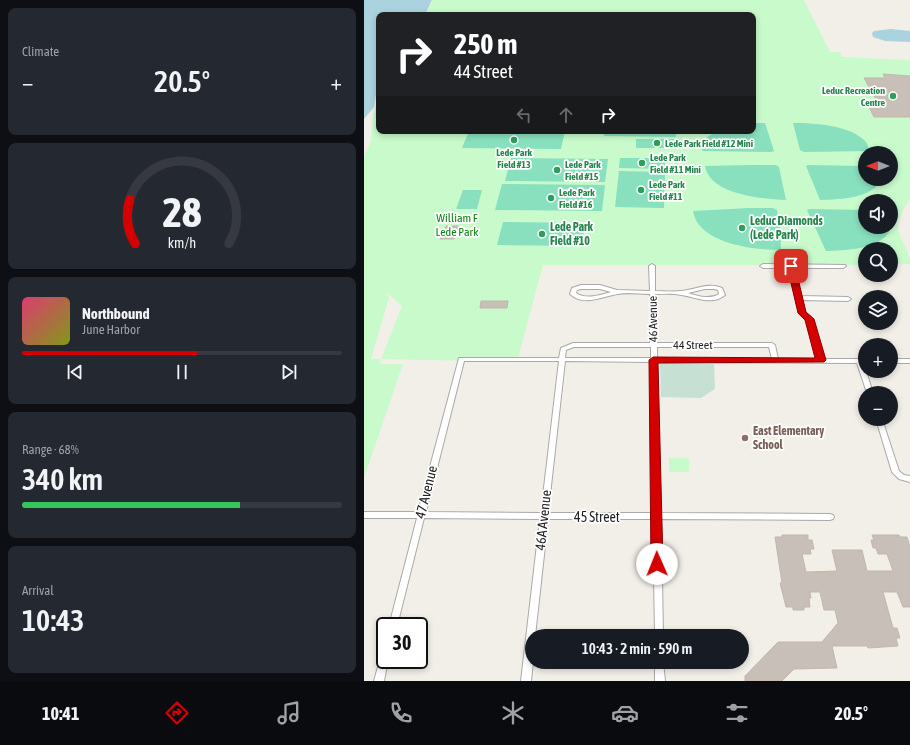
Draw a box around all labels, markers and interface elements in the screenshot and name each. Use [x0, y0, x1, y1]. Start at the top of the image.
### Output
icon: right [388, 28, 440, 80]
text: 250 m [454, 28, 517, 60]
text: Climate [22, 44, 59, 59]
text: 44 Street [454, 61, 513, 82]
text: 20.5° [154, 64, 210, 98]
text: − [22, 69, 33, 95]
text: + [331, 69, 342, 95]
place label: Leduc Recreation Centre [822, 85, 885, 108]
marker: Leduc Recreation Centre [888, 91, 898, 101]
icon: left [513, 104, 535, 126]
icon: ahead [555, 104, 577, 126]
icon: right [597, 104, 619, 126]
marker: Lede Park Field #13 [509, 135, 519, 145]
marker: Lede Park Field #12 Mini [652, 138, 662, 148]
place label: Lede Park Field #12 Mini [665, 138, 753, 149]
north arrow [858, 146, 898, 186]
map controls [858, 146, 898, 426]
place label: Lede Park Field #13 [496, 147, 532, 170]
place label: Lede Park Field #11 Mini [650, 152, 701, 175]
marker: Lede Park Field #11 Mini [637, 158, 647, 168]
place label: Lede Park Field #15 [565, 159, 601, 182]
marker: Lede Park Field #15 [552, 165, 562, 175]
place label: Lede Park Field #11 [649, 179, 685, 202]
marker: Lede Park Field #11 [636, 185, 646, 195]
place label: Lede Park Field #16 [559, 187, 595, 210]
text: 28 [162, 188, 202, 236]
marker: Lede Park Field #16 [546, 193, 556, 203]
button: sound [858, 194, 898, 234]
park label: William F Lede Park [436, 211, 479, 239]
place label: Leduc Diamonds (Lede Park) [750, 214, 823, 242]
place label: Lede Park Field #10 [550, 220, 594, 248]
marker: Leduc Diamonds (Lede Park) [737, 223, 747, 233]
marker: Lede Park Field #10 [537, 229, 547, 239]
text: km/h [168, 234, 196, 250]
button: search [858, 242, 898, 282]
pin [774, 249, 808, 283]
icon: arrive [780, 255, 802, 277]
button: layers [858, 290, 898, 330]
street label: 46 Avenue [646, 296, 660, 342]
text: Northbound [82, 305, 150, 322]
text: June Harbor [82, 322, 140, 337]
street label: 44 Street [673, 338, 713, 352]
button: + [858, 338, 898, 378]
icon: previous [64, 361, 86, 383]
icon: pause [171, 361, 193, 383]
icon: next [278, 361, 300, 383]
button: − [858, 386, 898, 426]
place label: East Elementary School [753, 424, 824, 452]
marker: East Elementary School [740, 433, 750, 443]
text: Range · 68% [22, 442, 79, 457]
text: 340 km [22, 462, 103, 496]
street label: 47 Avenue [412, 464, 440, 520]
street label: 46A Avenue [532, 489, 554, 551]
street label: 45 Street [574, 509, 620, 525]
position arrow [636, 543, 678, 585]
text: Arrival [22, 583, 54, 598]
text: 10:43 [22, 603, 84, 637]
speed limit sign: 30 [376, 617, 428, 669]
text: 10:43 · 2 min · 590 m [582, 640, 692, 657]
icon: directions [163, 699, 191, 727]
icon: music [275, 699, 303, 727]
icon: phone [387, 699, 415, 727]
icon: climate [499, 699, 527, 727]
icon: car [611, 699, 639, 727]
icon: filters [723, 699, 751, 727]
text: 10:41 [42, 703, 79, 724]
text: 20.5° [834, 703, 868, 724]

